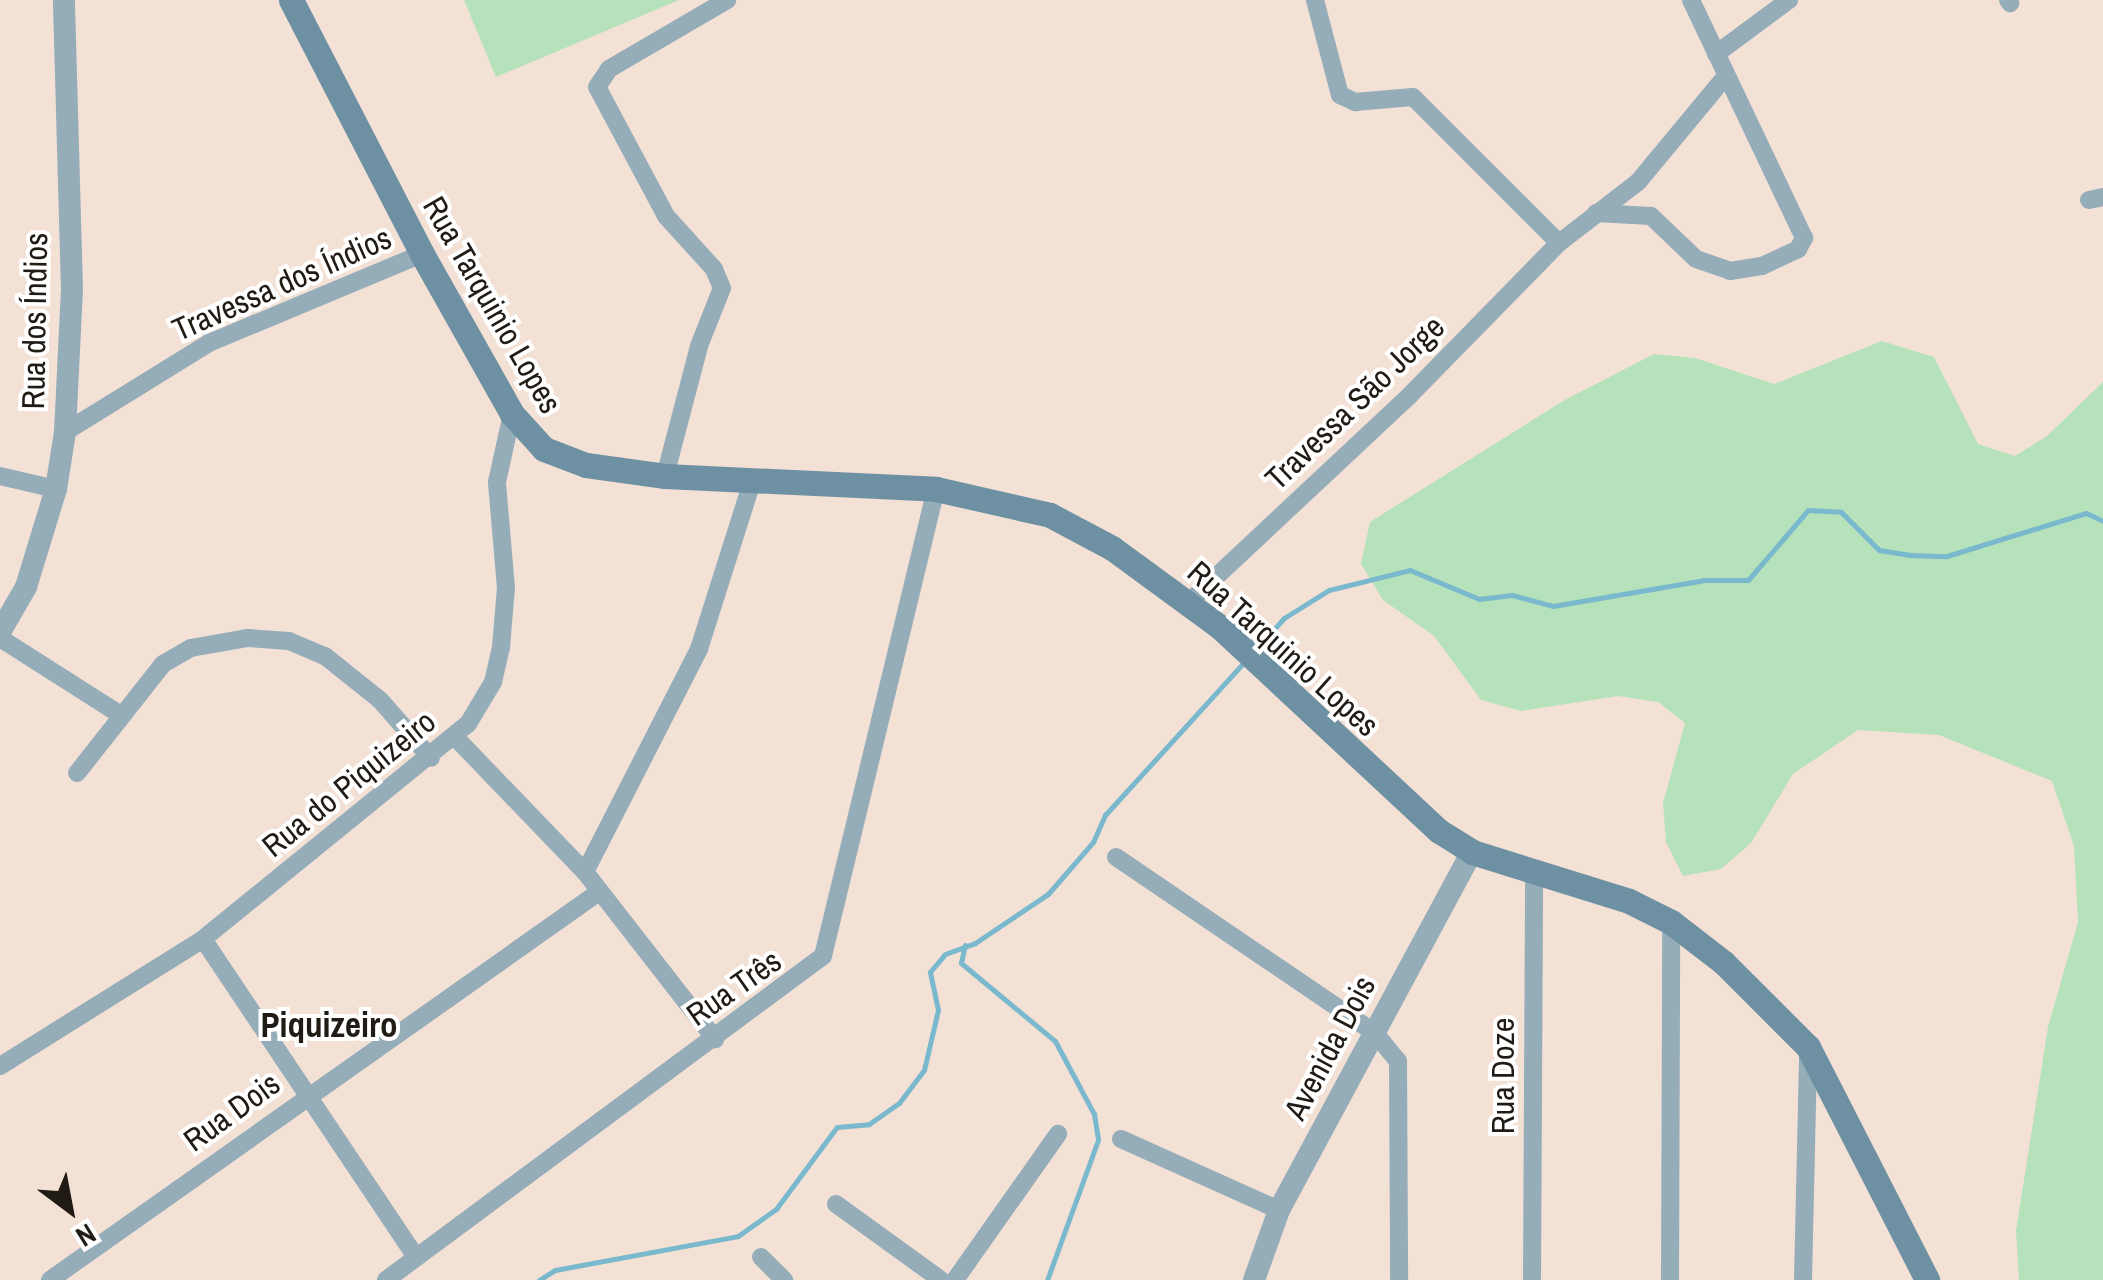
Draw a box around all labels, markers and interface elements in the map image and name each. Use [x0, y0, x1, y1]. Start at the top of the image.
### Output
street label: Rua Tarquinio Lopes [414, 190, 570, 420]
street label: Travessa dos Índios [167, 219, 397, 349]
street label: Rua dos Índios [14, 232, 56, 410]
street label: Travessa São Jorge [1258, 308, 1452, 498]
street label: Rua Tarquinio Lopes [1179, 553, 1387, 745]
street label: Rua do Piquizeiro [255, 703, 443, 865]
street label: Rua Três [679, 942, 789, 1034]
street label: Avenida Dois [1276, 970, 1384, 1126]
district label: Piquizeiro [260, 1004, 398, 1046]
street label: Rua Doze [1484, 1018, 1522, 1134]
street label: Rua Dois [176, 1064, 288, 1160]
north arrow [20, 1160, 120, 1260]
text: N [69, 1215, 103, 1256]

